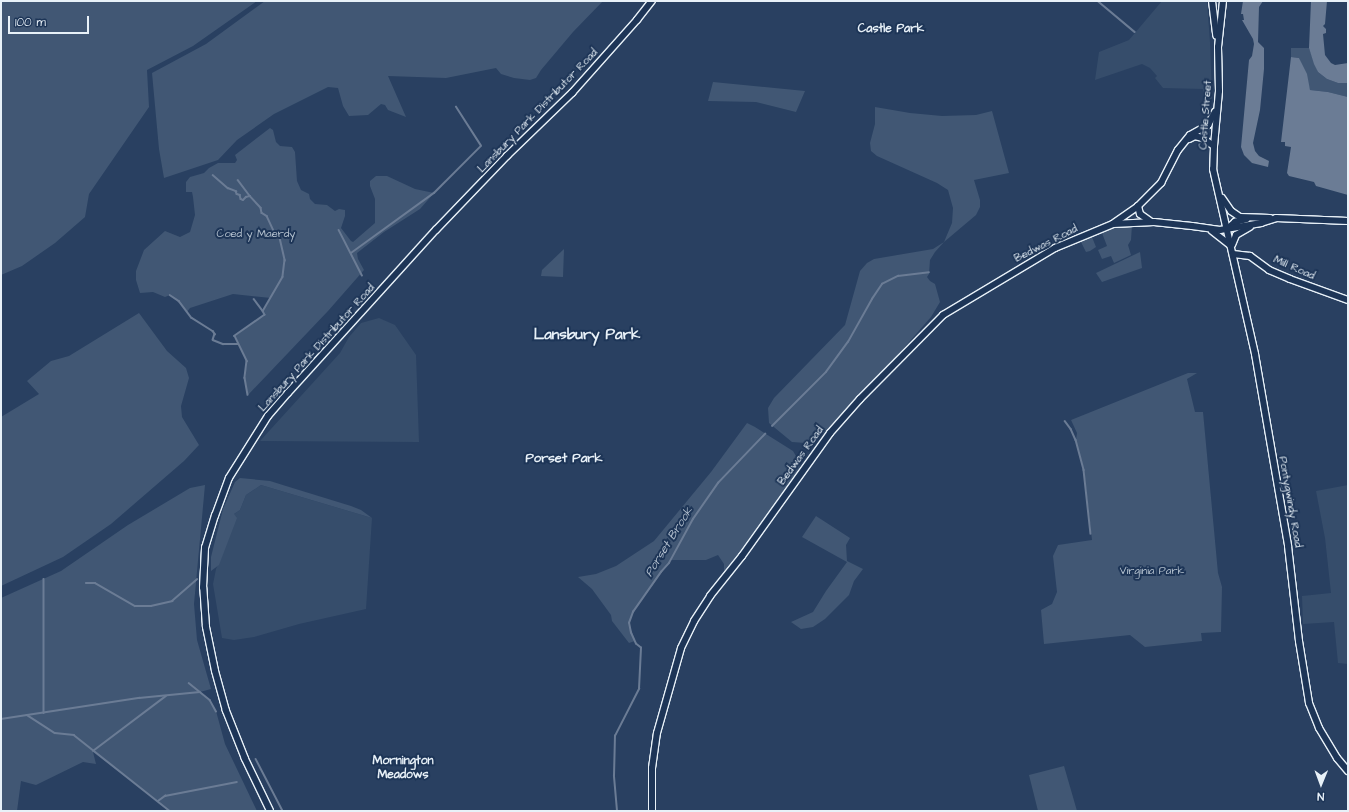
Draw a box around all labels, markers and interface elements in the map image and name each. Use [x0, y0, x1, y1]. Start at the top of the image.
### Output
scale bar [10, 8, 91, 34]
text: 100 m [15, 14, 46, 31]
district label: Castle Park [858, 22, 924, 36]
street label: Lansbury Park Distributor Road [475, 46, 601, 176]
street label: Castle Street [1197, 80, 1215, 150]
street label: Bedwas Road [1012, 222, 1080, 266]
park label: Coed y Maerdy [217, 227, 295, 241]
street label: Mill Road [1271, 253, 1317, 283]
street label: Lansbury Park Distributor Road [256, 282, 378, 414]
district label: Lansbury Park [534, 326, 640, 344]
street label: Bedwas Road [775, 424, 827, 488]
district label: Porset Park [526, 450, 602, 466]
street label: Pontygwindy Road [1275, 455, 1305, 549]
water label: Porset Brook [642, 505, 696, 579]
park label: Virginia Park [1120, 564, 1184, 578]
district label: Mornington Meadows [373, 754, 433, 782]
north arrow [1301, 764, 1341, 804]
text: N [1317, 789, 1324, 804]

